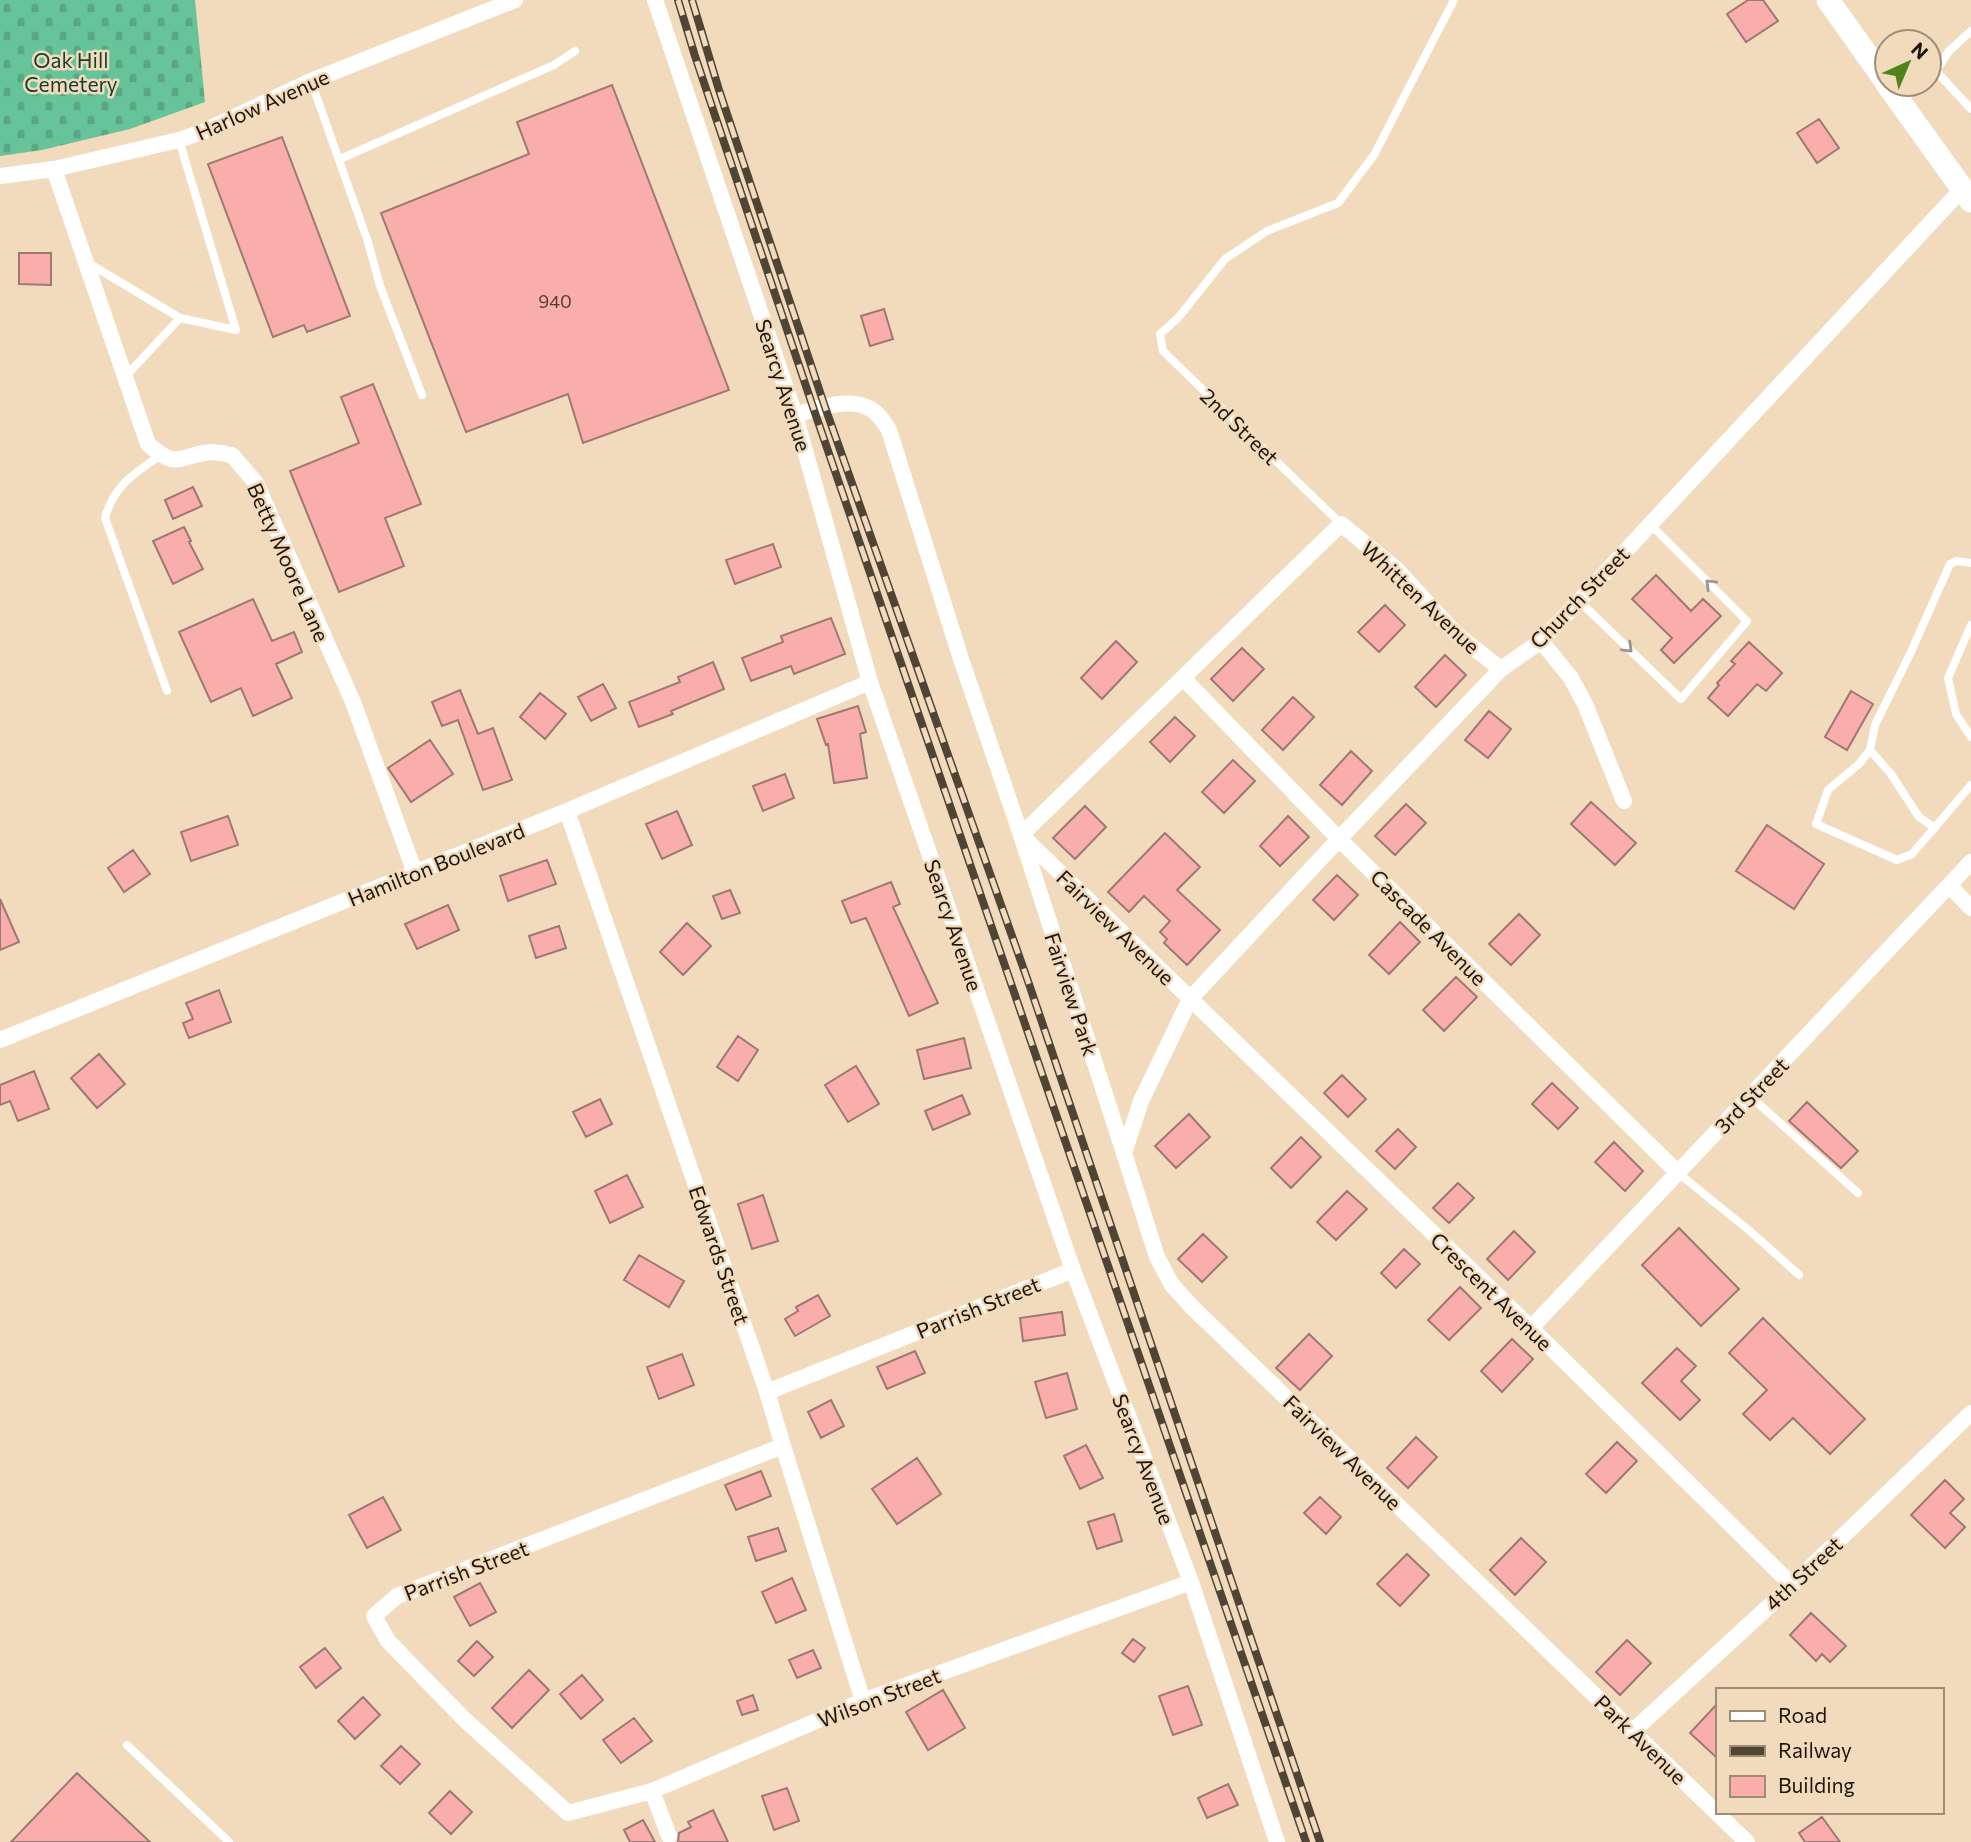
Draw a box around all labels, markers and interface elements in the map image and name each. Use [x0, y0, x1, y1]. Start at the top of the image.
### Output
north arrow [1873, 28, 1943, 98]
text: N [1907, 37, 1933, 64]
park label: Oak Hill Cemetery [24, 47, 118, 96]
street label: Harlow Avenue [191, 63, 333, 145]
house number: 940 [538, 290, 572, 312]
street label: Searcy Avenue [751, 316, 817, 454]
street label: 2nd Street [1196, 383, 1284, 469]
street label: Betty Moore Lane [243, 479, 335, 645]
street label: Whitten Avenue [1357, 536, 1485, 658]
street label: Church Street [1524, 541, 1634, 653]
one-way arrow [1706, 580, 1718, 592]
one-way arrow [1620, 640, 1633, 653]
street label: Hamilton Boulevard [344, 817, 528, 911]
street label: Searcy Avenue [920, 856, 988, 994]
street label: Fairview Avenue [1052, 864, 1180, 990]
street label: Cascade Avenue [1366, 864, 1492, 990]
street label: Fairview Park [1040, 929, 1104, 1059]
street label: 3rd Street [1709, 1052, 1793, 1138]
street label: Edwards Street [685, 1182, 755, 1328]
street label: Crescent Avenue [1426, 1227, 1558, 1355]
street label: Parrish Street [912, 1271, 1044, 1343]
street label: Fairview Avenue [1279, 1389, 1407, 1515]
street label: Searcy Avenue [1108, 1390, 1180, 1528]
street label: 4th Street [1759, 1531, 1847, 1615]
street label: Parrish Street [400, 1535, 532, 1605]
street label: Wilson Street [814, 1662, 944, 1732]
legend [1716, 1688, 1943, 1814]
street label: Park Avenue [1590, 1689, 1692, 1789]
text: Road [1778, 1702, 1827, 1727]
text: Railway [1778, 1737, 1852, 1762]
text: Building [1778, 1772, 1855, 1797]

